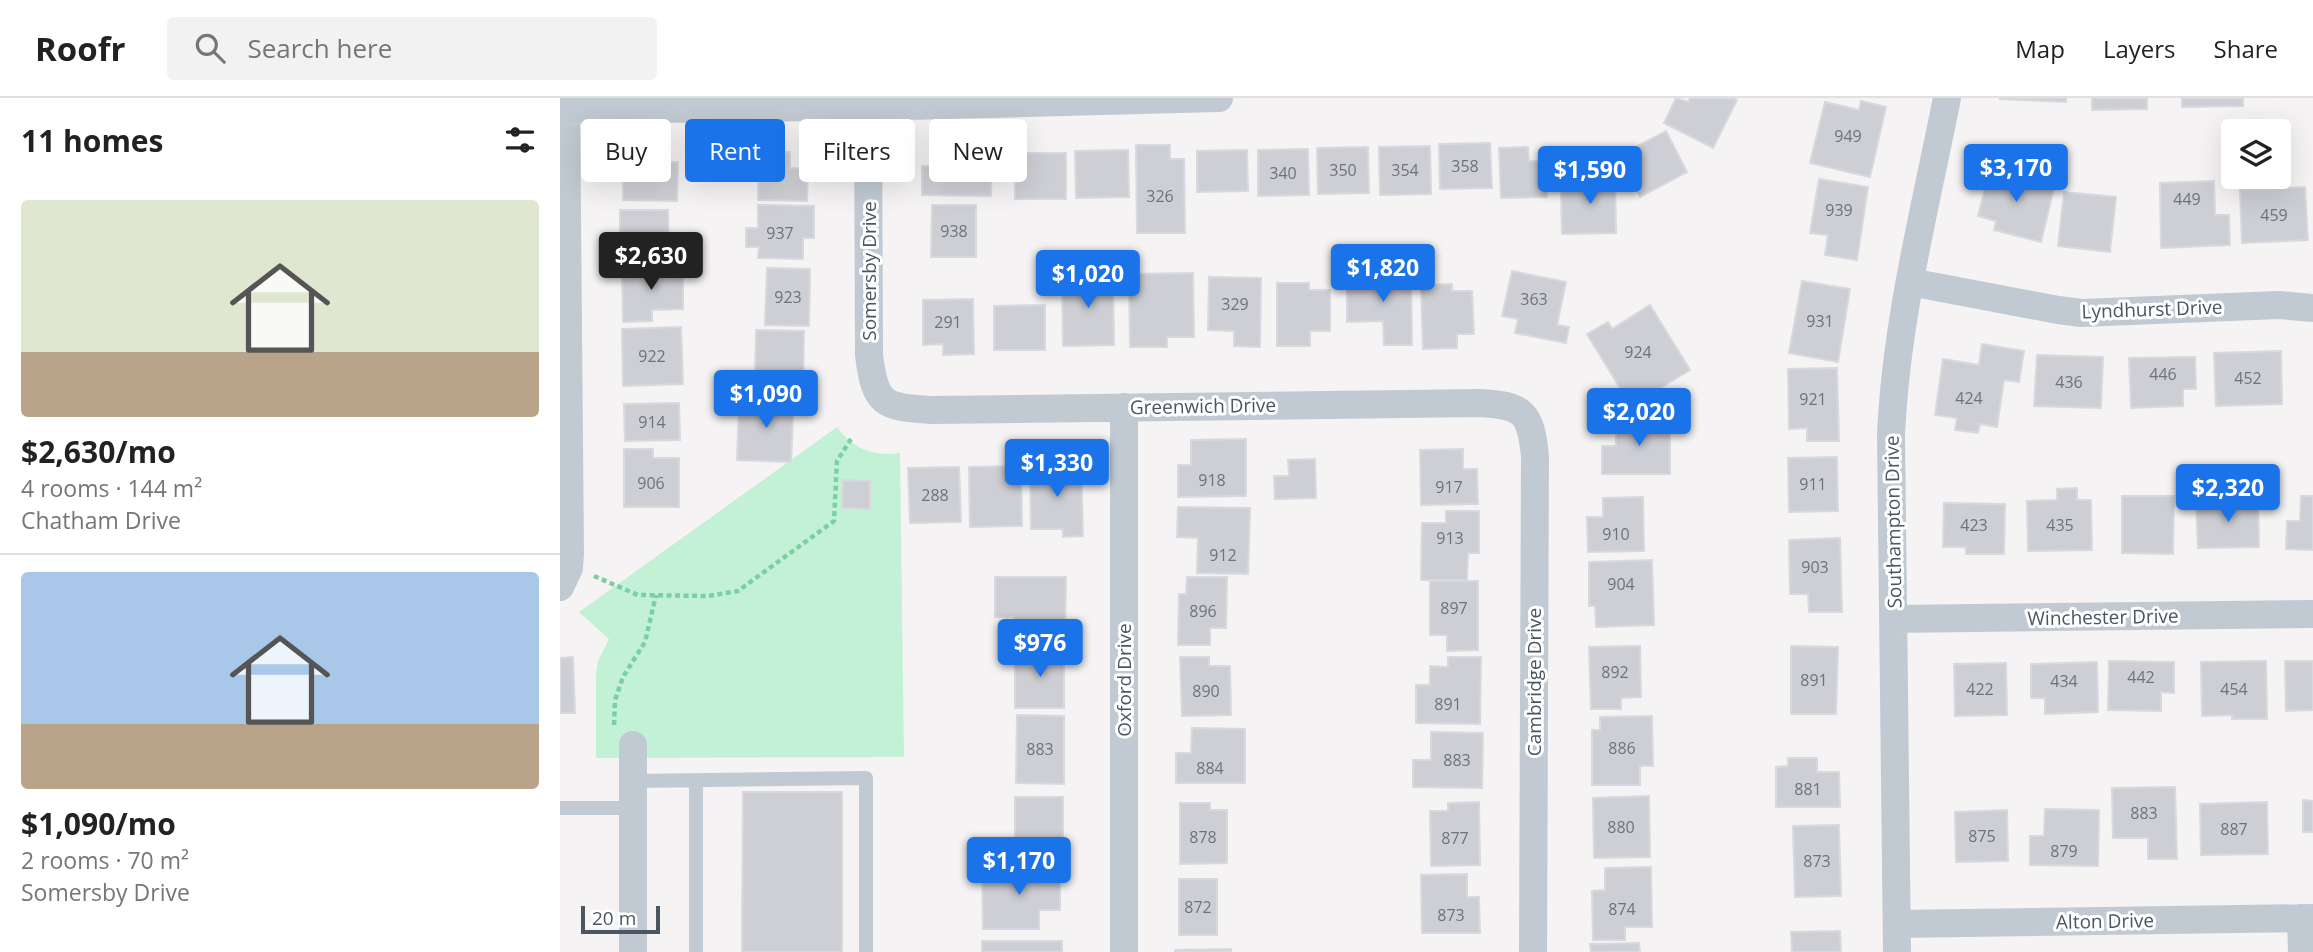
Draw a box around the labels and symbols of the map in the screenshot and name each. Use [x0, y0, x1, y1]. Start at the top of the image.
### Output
house number: 949 [1834, 125, 1862, 147]
pin: $3,170 [1959, 144, 2073, 204]
pin: $1,590 [1533, 146, 1647, 206]
house number: 358 [1451, 155, 1479, 177]
house number: 350 [1329, 159, 1357, 181]
house number: 354 [1391, 159, 1419, 181]
house number: 340 [1269, 162, 1297, 184]
house number: 326 [1146, 185, 1174, 207]
house number: 449 [2173, 188, 2201, 210]
house number: 939 [1825, 199, 1853, 221]
street label: Somersby Drive [856, 201, 882, 341]
house number: 459 [2260, 204, 2288, 226]
house number: 938 [940, 220, 968, 242]
house number: 937 [766, 222, 794, 244]
pin: $2,630 [594, 232, 708, 292]
pin: $1,820 [1326, 244, 1440, 304]
pin: $1,020 [1031, 250, 1145, 310]
house number: 923 [774, 286, 802, 308]
house number: 363 [1520, 288, 1548, 310]
house number: 329 [1221, 293, 1249, 315]
street label: Lyndhurst Drive [2081, 294, 2223, 324]
house number: 931 [1806, 310, 1834, 332]
house number: 291 [934, 311, 962, 333]
house number: 924 [1624, 341, 1652, 363]
house number: 922 [638, 345, 666, 367]
house number: 446 [2149, 363, 2177, 385]
house number: 452 [2234, 367, 2262, 389]
pin: $1,090 [709, 370, 823, 430]
house number: 436 [2055, 371, 2083, 393]
house number: 424 [1955, 387, 1983, 409]
pin: $2,020 [1582, 388, 1696, 448]
house number: 921 [1799, 388, 1827, 410]
street label: Greenwich Drive [1130, 392, 1276, 420]
house number: 914 [638, 411, 666, 433]
street label: Southampton Drive [1878, 435, 1908, 609]
pin: $1,330 [1000, 440, 1114, 499]
pin: $2,320 [2171, 464, 2285, 524]
house number: 918 [1198, 469, 1226, 491]
house number: 906 [637, 472, 665, 494]
house number: 911 [1799, 473, 1827, 495]
house number: 917 [1435, 476, 1463, 498]
house number: 288 [921, 484, 949, 506]
house number: 423 [1960, 514, 1988, 536]
house number: 435 [2046, 514, 2074, 536]
house number: 910 [1602, 523, 1630, 545]
house number: 913 [1436, 527, 1464, 549]
house number: 912 [1209, 544, 1237, 566]
house number: 903 [1801, 556, 1829, 578]
house number: 904 [1607, 573, 1635, 595]
house number: 897 [1440, 597, 1468, 619]
house number: 896 [1189, 600, 1217, 622]
street label: Winchester Drive [2027, 603, 2179, 631]
street label: Cambridge Drive [1521, 608, 1547, 756]
pin: $976 [999, 620, 1081, 679]
street label: Oxford Drive [1111, 623, 1137, 737]
house number: 892 [1601, 661, 1629, 683]
house number: 442 [2127, 666, 2155, 688]
house number: 891 [1800, 669, 1828, 691]
house number: 434 [2050, 670, 2078, 692]
house number: 422 [1966, 678, 1994, 700]
house number: 454 [2220, 678, 2248, 700]
house number: 890 [1192, 680, 1220, 702]
house number: 891 [1434, 693, 1462, 715]
house number: 886 [1608, 737, 1636, 759]
house number: 883 [1026, 738, 1054, 760]
house number: 883 [1443, 749, 1471, 771]
house number: 884 [1196, 757, 1224, 779]
house number: 881 [1794, 778, 1822, 800]
house number: 883 [2130, 802, 2158, 824]
house number: 880 [1607, 816, 1635, 838]
house number: 887 [2220, 818, 2248, 840]
house number: 875 [1968, 825, 1996, 847]
house number: 878 [1189, 826, 1217, 848]
house number: 877 [1441, 827, 1469, 849]
pin: $1,170 [962, 838, 1076, 897]
house number: 879 [2050, 840, 2078, 862]
house number: 873 [1803, 850, 1831, 872]
house number: 872 [1184, 896, 1212, 918]
house number: 874 [1608, 898, 1636, 920]
scale bar [581, 903, 660, 935]
house number: 873 [1437, 904, 1465, 926]
street label: Alton Drive [2056, 907, 2154, 935]

